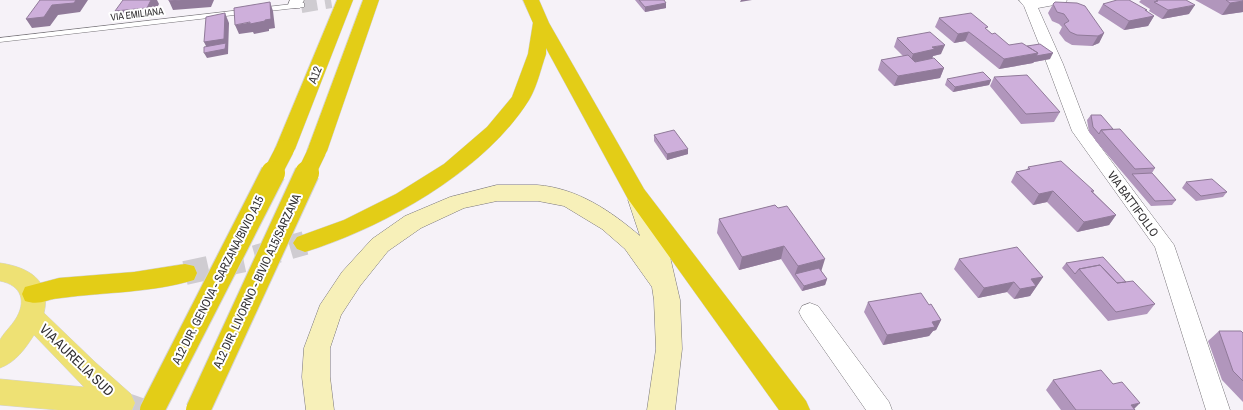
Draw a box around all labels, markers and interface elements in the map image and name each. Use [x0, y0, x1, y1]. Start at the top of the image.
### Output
street label: VIA EMILIANA [110, 4, 165, 24]
street label: A12 [304, 64, 326, 87]
street label: VIA BATTIFOLLO [1104, 168, 1162, 240]
street label: A12 DIR. LIVORNO - BIVIO A15/SARZANA [209, 191, 305, 372]
street label: A12 DIR. GENOVA - SARZANA/BIVIO A15 [168, 192, 268, 368]
street label: VIA AURELIA SUD [36, 320, 118, 400]

